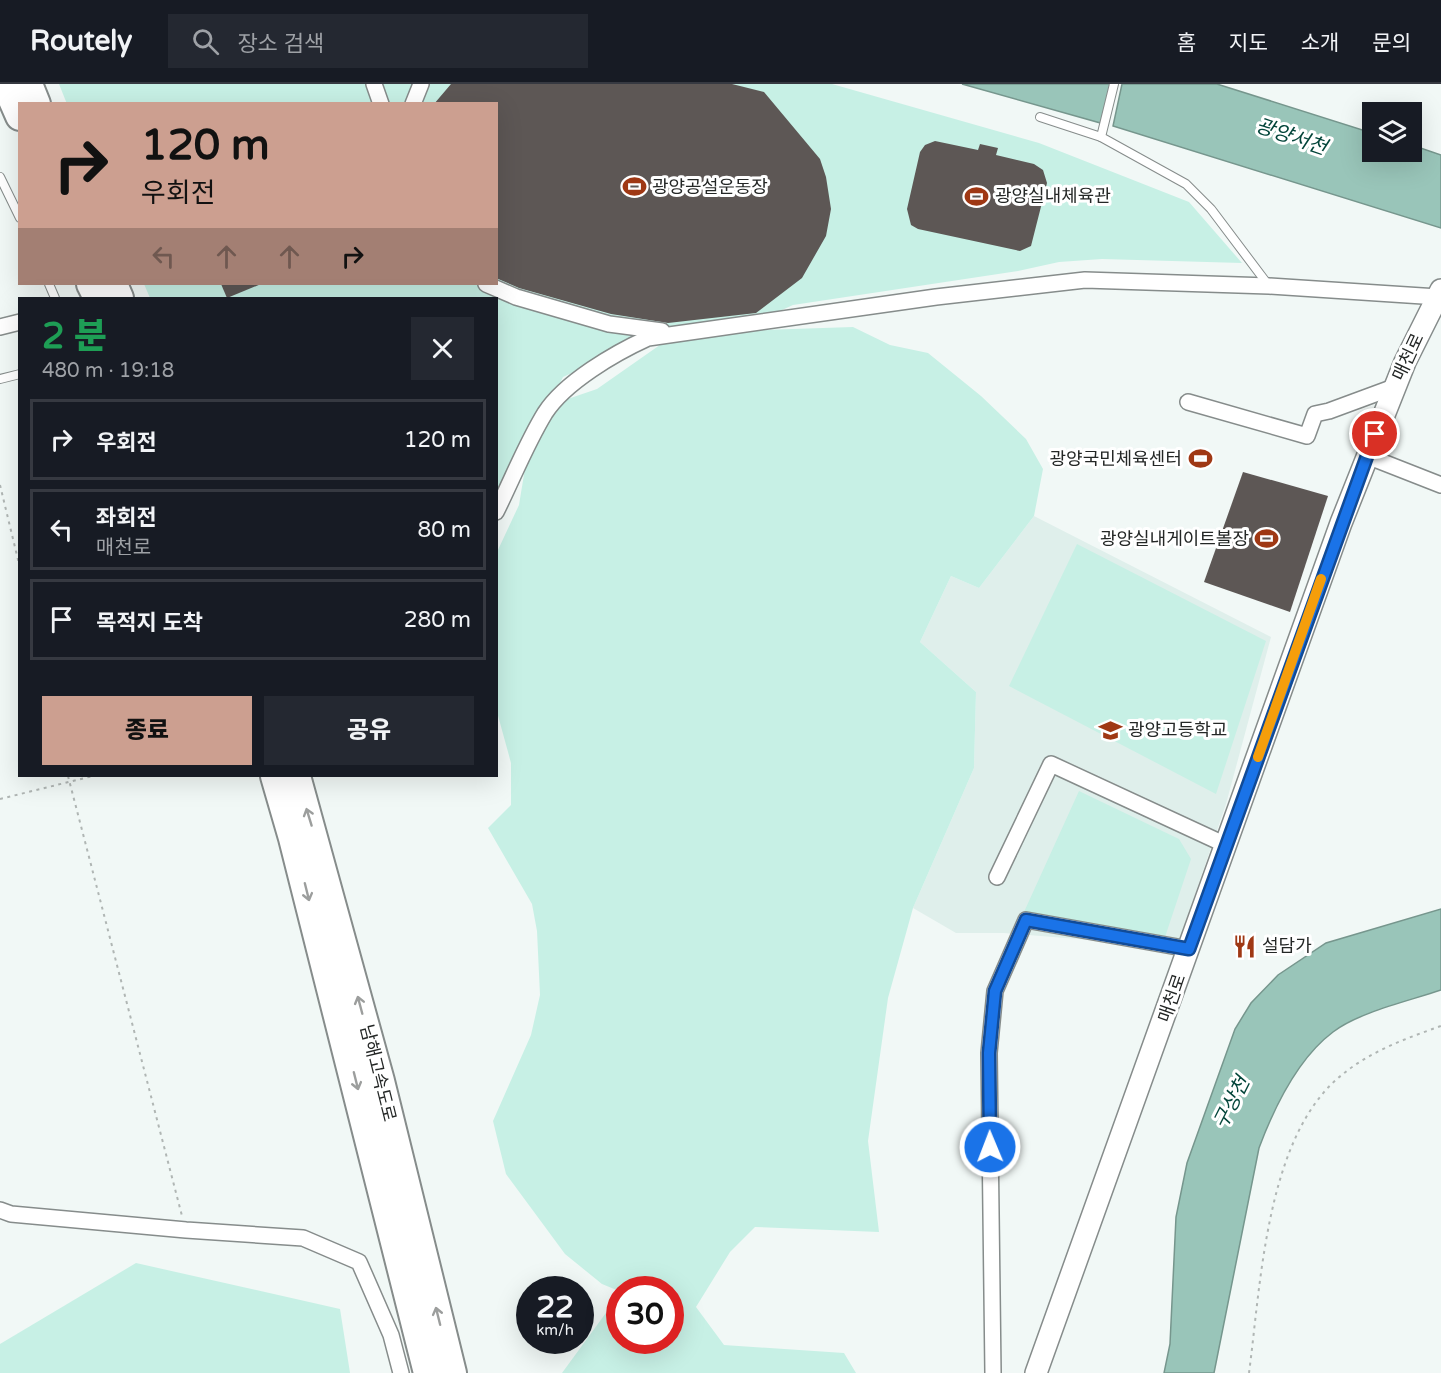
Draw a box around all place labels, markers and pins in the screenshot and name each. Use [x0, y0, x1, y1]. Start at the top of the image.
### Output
sports icon: 광양공설운동장 [621, 174, 647, 200]
place label: 광양공설운동장 [652, 176, 768, 198]
sports icon: 광양실내체육관 [964, 183, 990, 209]
place label: 광양실내체육관 [995, 185, 1111, 207]
pin [1349, 408, 1400, 459]
sports icon: 광양국민체육센터 [1187, 446, 1213, 472]
place label: 광양국민체육센터 [1050, 448, 1182, 470]
sports icon: 광양실내게이트볼장 [1254, 526, 1280, 552]
place label: 광양실내게이트볼장 [1100, 528, 1249, 550]
school or university icon: 광양고등학교 [1097, 717, 1123, 743]
place label: 광양고등학교 [1128, 719, 1227, 741]
restaurant icon: 설담가 [1231, 933, 1257, 959]
place label: 설담가 [1262, 935, 1312, 957]

